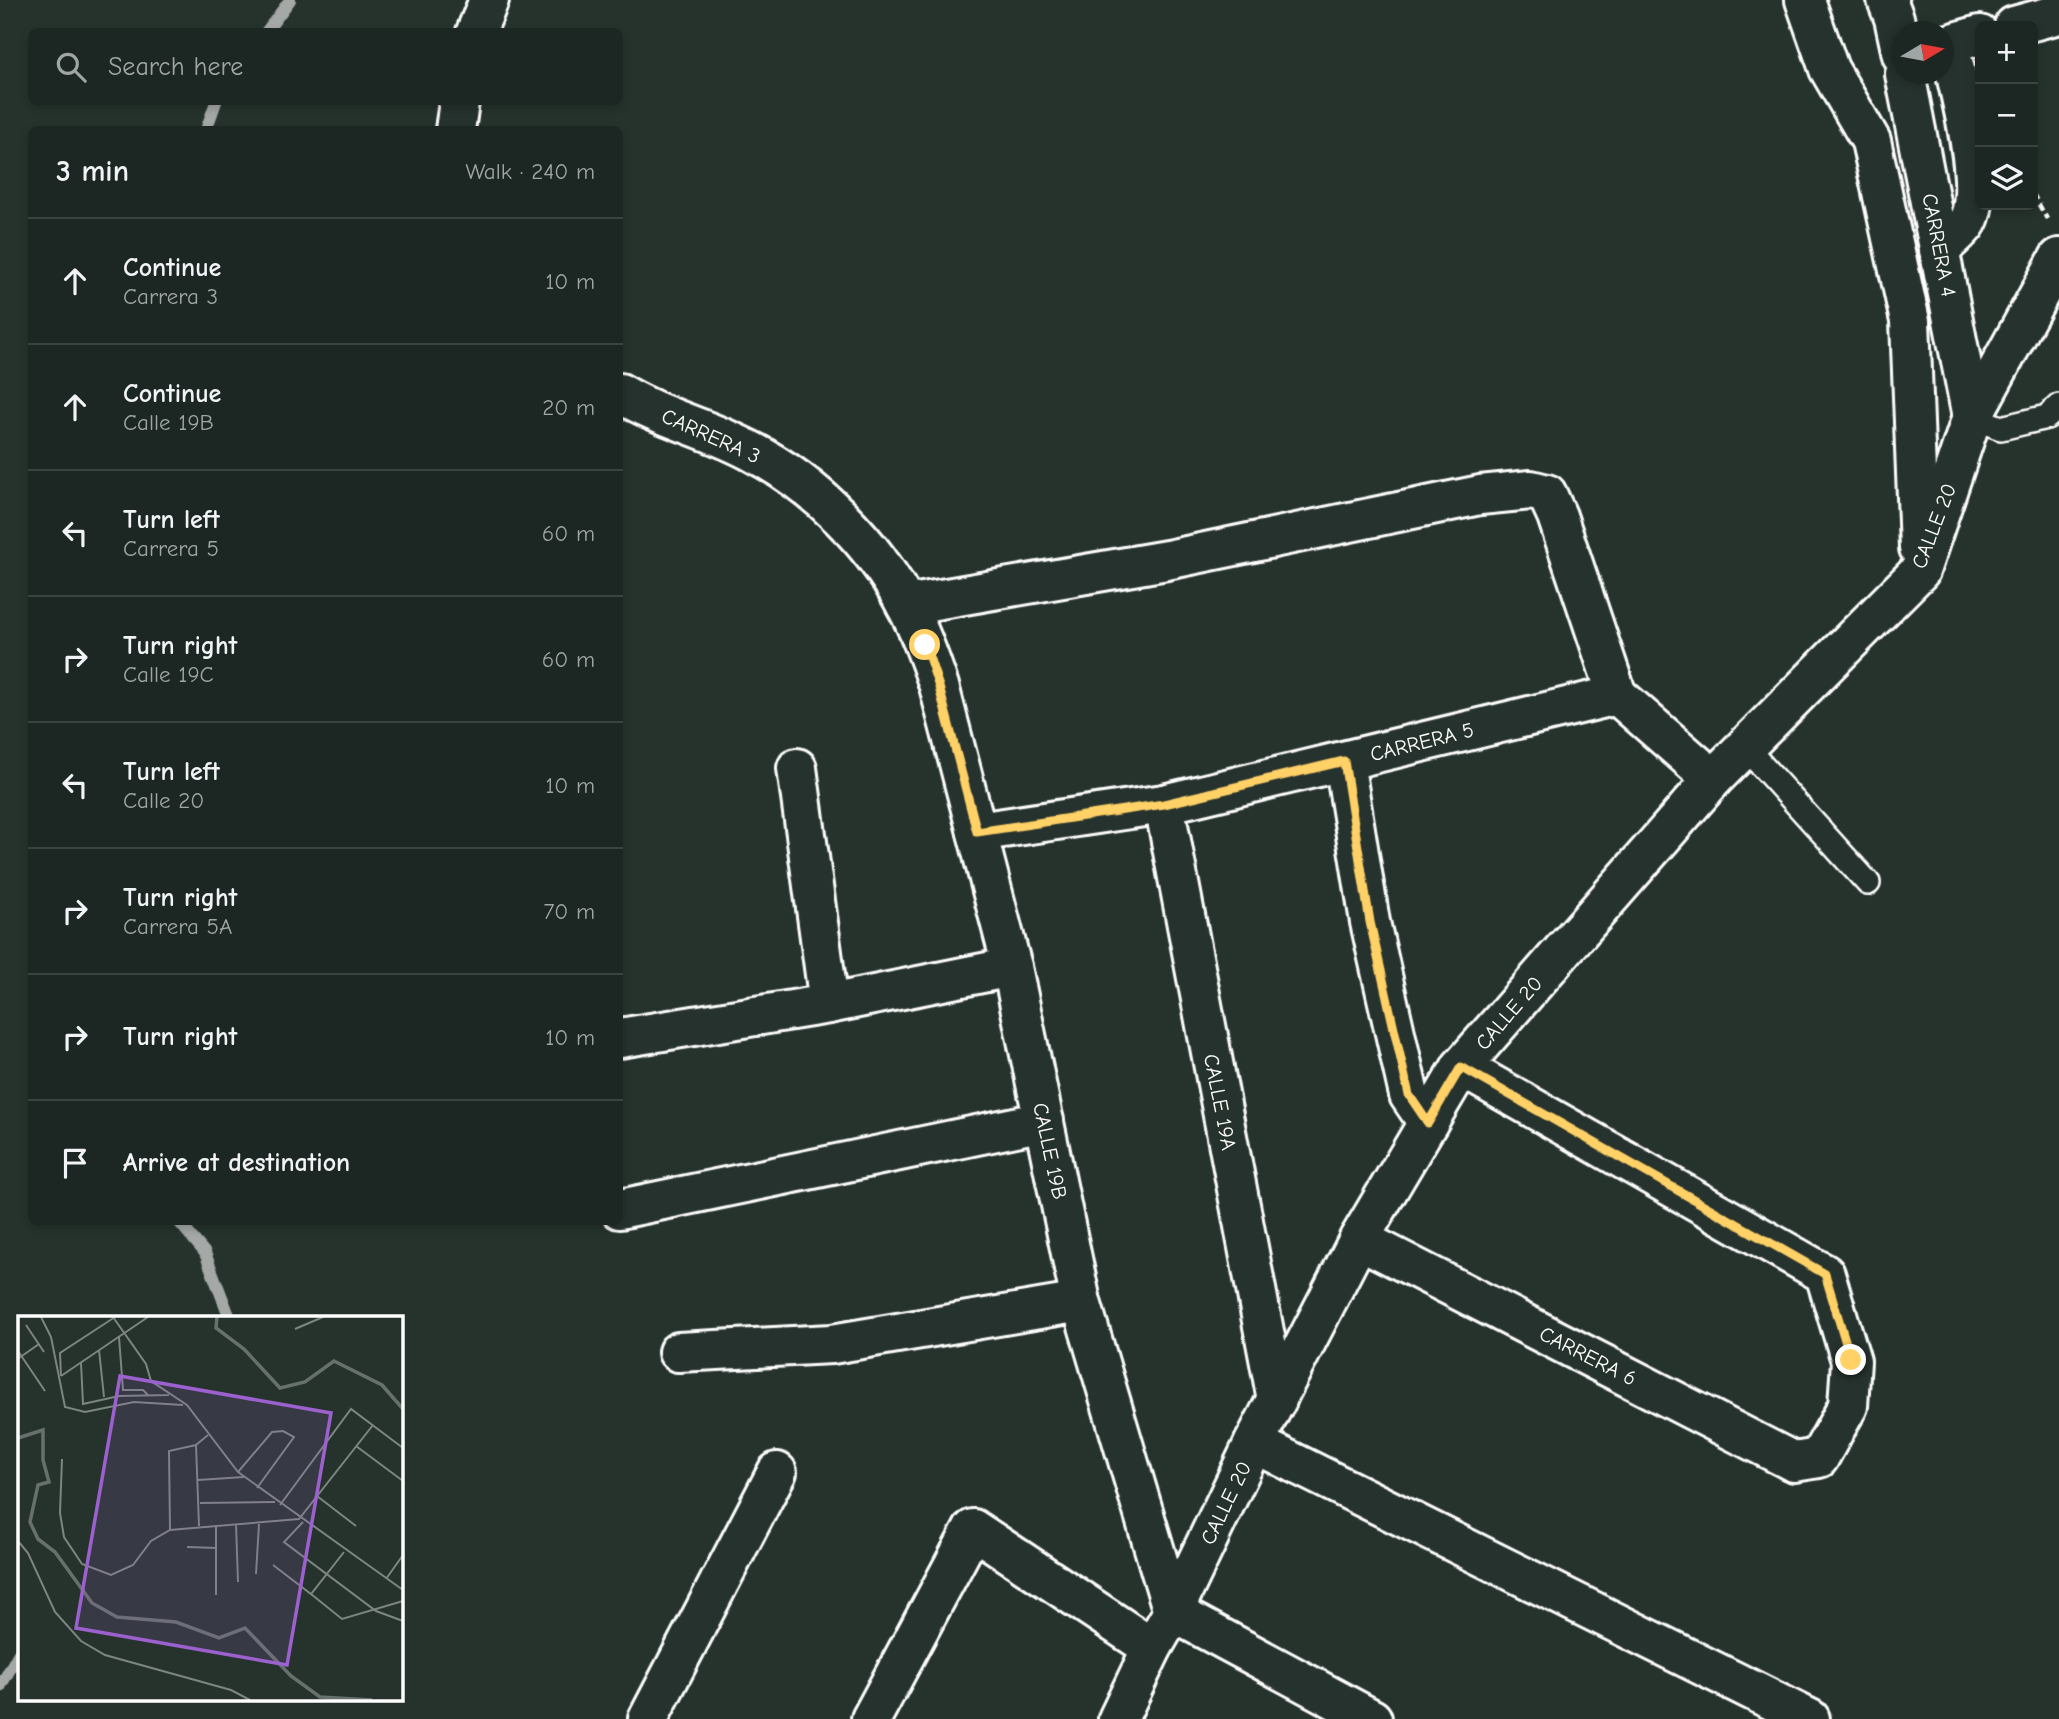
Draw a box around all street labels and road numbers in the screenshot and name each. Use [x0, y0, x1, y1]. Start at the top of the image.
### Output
street label: CARRERA 4 [1917, 191, 1961, 299]
street label: CARRERA 3 [658, 404, 764, 468]
street label: CALLE 20 [1907, 480, 1961, 572]
street label: CARRERA 5 [1368, 718, 1476, 766]
street label: CALLE 20 [1471, 971, 1547, 1055]
street label: CALLE 19A [1199, 1052, 1241, 1152]
street label: CALLE 19B [1028, 1100, 1072, 1202]
street label: CARRERA 6 [1535, 1321, 1641, 1391]
street label: CALLE 20 [1196, 1457, 1256, 1549]

